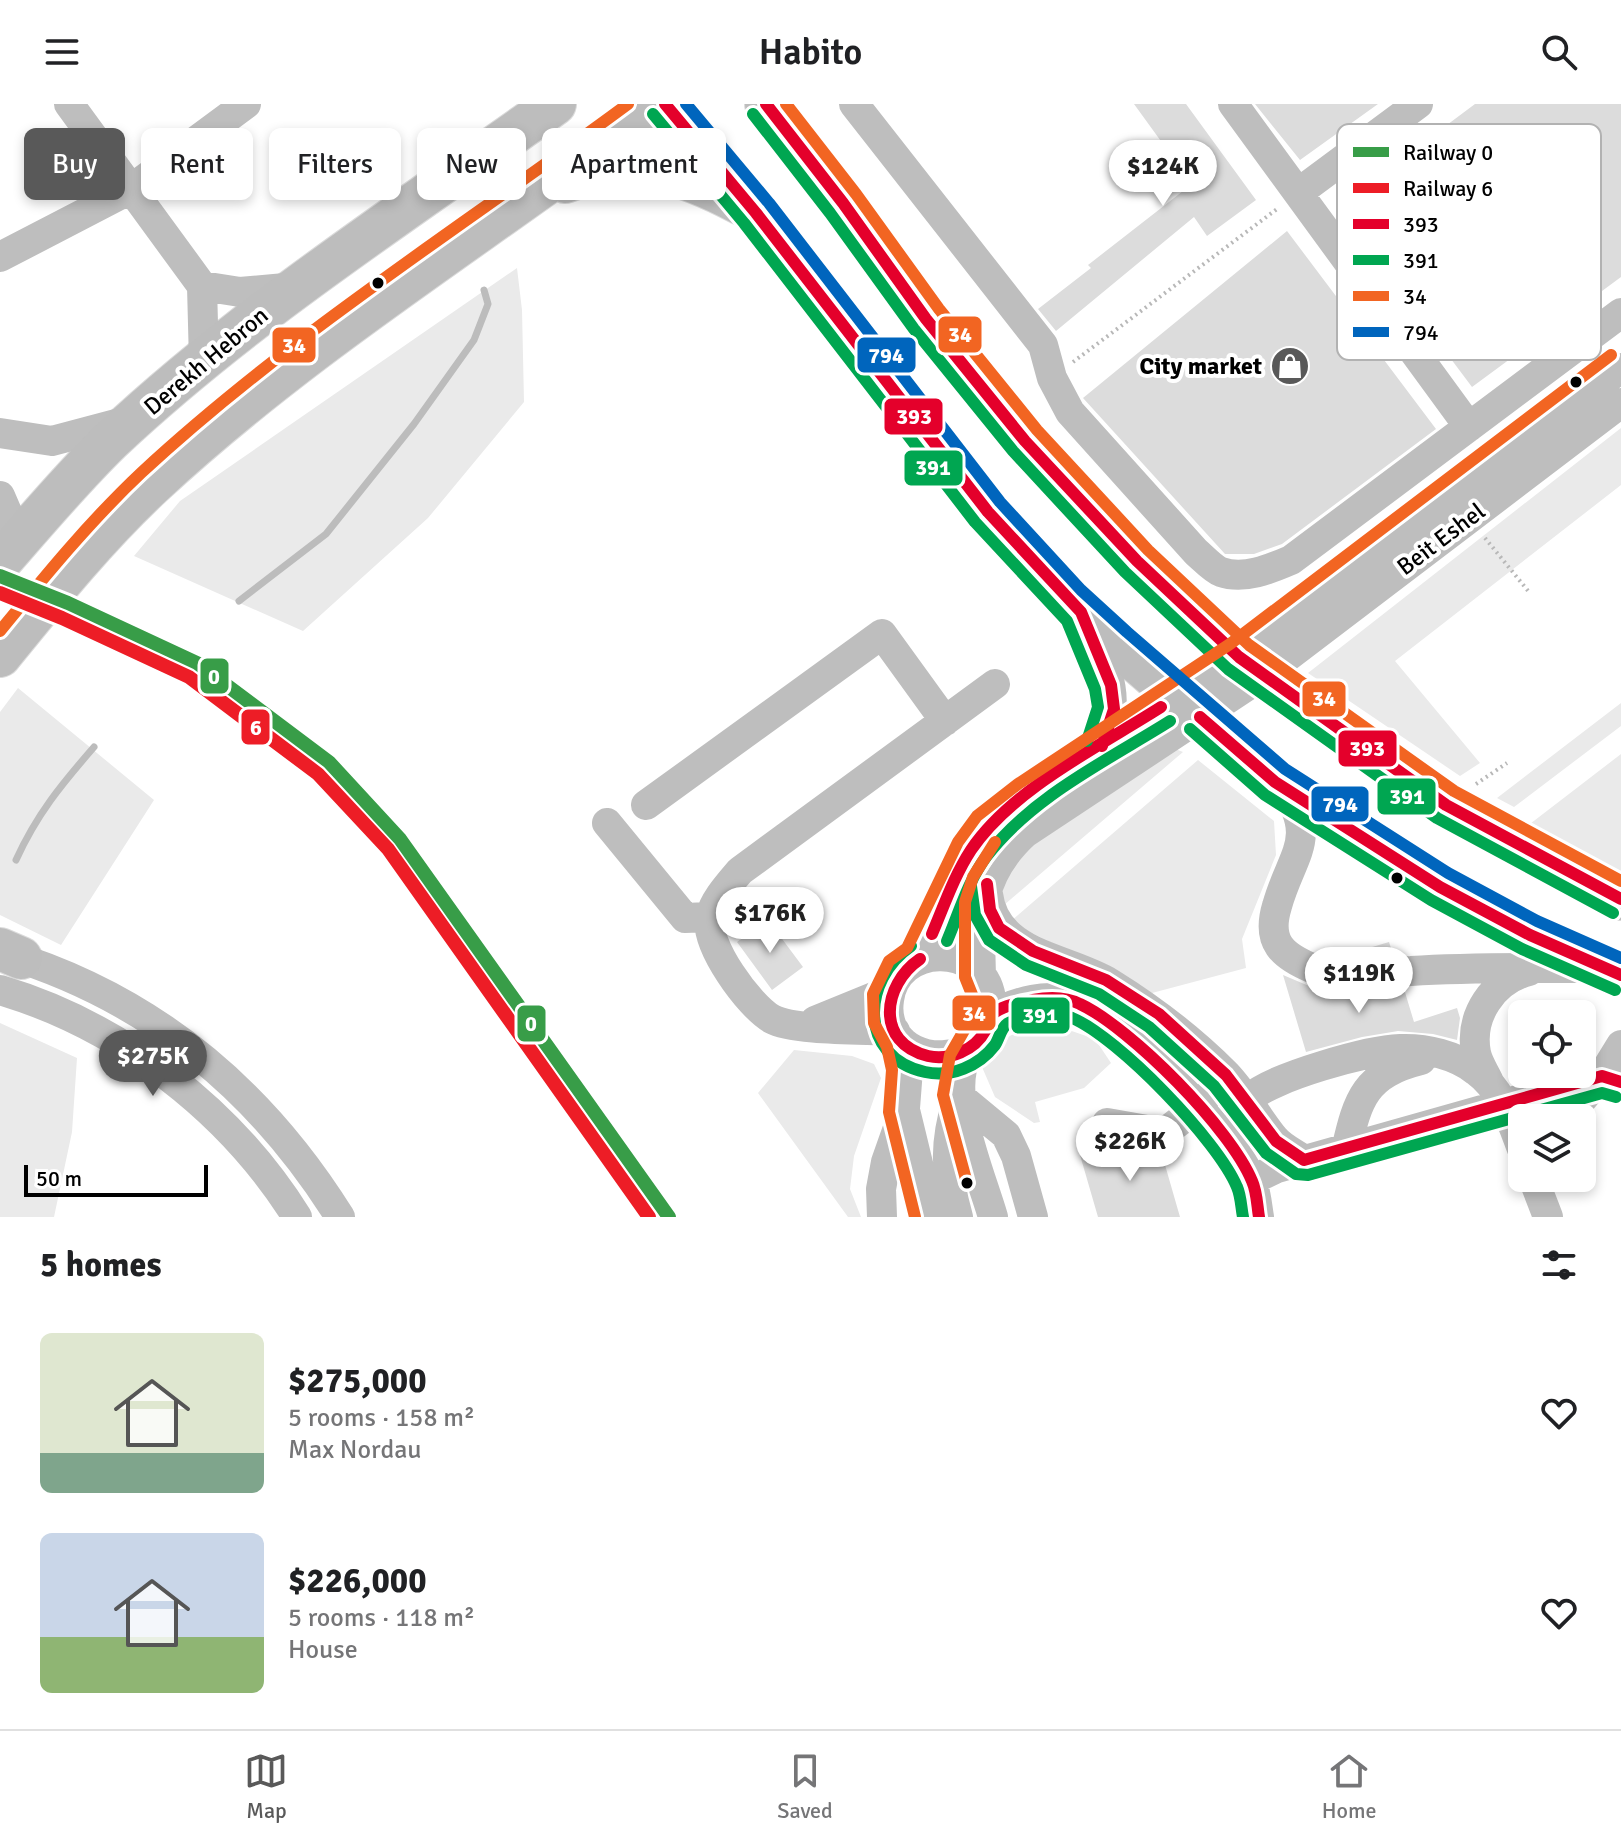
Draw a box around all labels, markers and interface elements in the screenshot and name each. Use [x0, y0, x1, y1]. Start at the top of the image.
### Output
icon: menu [40, 30, 84, 74]
text: Habito [759, 30, 862, 75]
icon: search [1537, 30, 1581, 74]
legend [1337, 124, 1601, 360]
chip: Buy [24, 128, 125, 200]
chip: Rent [141, 128, 253, 200]
chip: Filters [269, 128, 401, 200]
chip: New [417, 128, 526, 200]
chip: Apartment [542, 128, 726, 200]
text: Railway 0 [1403, 139, 1493, 166]
pin: $124K [1107, 140, 1219, 208]
text: $124K [1127, 150, 1199, 182]
text: Railway 6 [1403, 175, 1493, 202]
text: 393 [1403, 211, 1439, 238]
text: 391 [1403, 247, 1439, 274]
unlabelled marker [370, 275, 386, 291]
text: 34 [1403, 283, 1427, 310]
street label: Derekh Hebron [138, 300, 274, 422]
line badge: 34 [937, 315, 983, 354]
text: 794 [1403, 319, 1439, 346]
text: 34 [948, 321, 972, 348]
line badge: 34 [271, 326, 317, 364]
text: 34 [282, 332, 306, 359]
line badge: 794 [856, 336, 917, 374]
text: 794 [868, 342, 904, 369]
shop icon: City market [1269, 345, 1311, 387]
place label: City market [1140, 351, 1262, 381]
unlabelled marker [1568, 374, 1584, 390]
line badge: 393 [883, 397, 944, 436]
text: 393 [896, 403, 932, 430]
line badge: 391 [903, 449, 964, 487]
text: 391 [915, 454, 951, 481]
street label: Beit Eshel [1391, 496, 1491, 582]
line badge: 0 [199, 657, 230, 695]
text: 0 [208, 663, 220, 690]
line badge: 34 [1301, 680, 1347, 718]
text: 34 [1312, 685, 1336, 712]
line badge: 6 [240, 708, 271, 746]
text: 6 [250, 714, 262, 741]
line badge: 393 [1337, 729, 1398, 768]
text: 393 [1349, 735, 1385, 762]
line badge: 391 [1376, 777, 1437, 816]
text: 391 [1389, 783, 1425, 810]
line badge: 794 [1310, 785, 1370, 823]
text: 794 [1322, 791, 1358, 818]
unlabelled marker [1389, 870, 1405, 886]
pin: $176K [714, 887, 826, 955]
text: $176K [734, 897, 806, 929]
pin: $119K [1303, 947, 1415, 1015]
text: $119K [1323, 957, 1395, 989]
line badge: 34 [951, 994, 997, 1032]
line badge: 391 [1010, 996, 1071, 1035]
text: 34 [962, 1000, 986, 1027]
map controls [1508, 1000, 1596, 1192]
button: locate [1508, 1000, 1596, 1088]
text: 391 [1022, 1002, 1058, 1029]
line badge: 0 [516, 1004, 547, 1043]
text: 0 [525, 1010, 537, 1037]
pin: $275K [97, 1030, 209, 1098]
text: $275K [117, 1040, 189, 1072]
button: layers [1508, 1104, 1596, 1192]
pin: $226K [1074, 1115, 1186, 1183]
text: $226K [1094, 1125, 1166, 1157]
scale bar [24, 1161, 208, 1197]
text: 50 m [36, 1165, 82, 1192]
unlabelled marker [959, 1175, 975, 1191]
icon: filters [1537, 1243, 1581, 1287]
text: 5 homes [40, 1244, 161, 1286]
text: $275,000 [288, 1360, 427, 1402]
icon: home [104, 1365, 200, 1461]
icon: heart [1537, 1391, 1581, 1435]
text: 5 rooms · 158 m² [288, 1402, 475, 1434]
text: Max Nordau [288, 1434, 422, 1466]
text: $226,000 [288, 1560, 427, 1602]
icon: home [104, 1565, 200, 1661]
icon: heart [1537, 1591, 1581, 1635]
text: 5 rooms · 118 m² [288, 1602, 475, 1634]
text: House [288, 1634, 358, 1666]
tab: Map [244, 1749, 288, 1824]
tab: Saved [777, 1749, 833, 1824]
tab: Home [1322, 1749, 1377, 1824]

